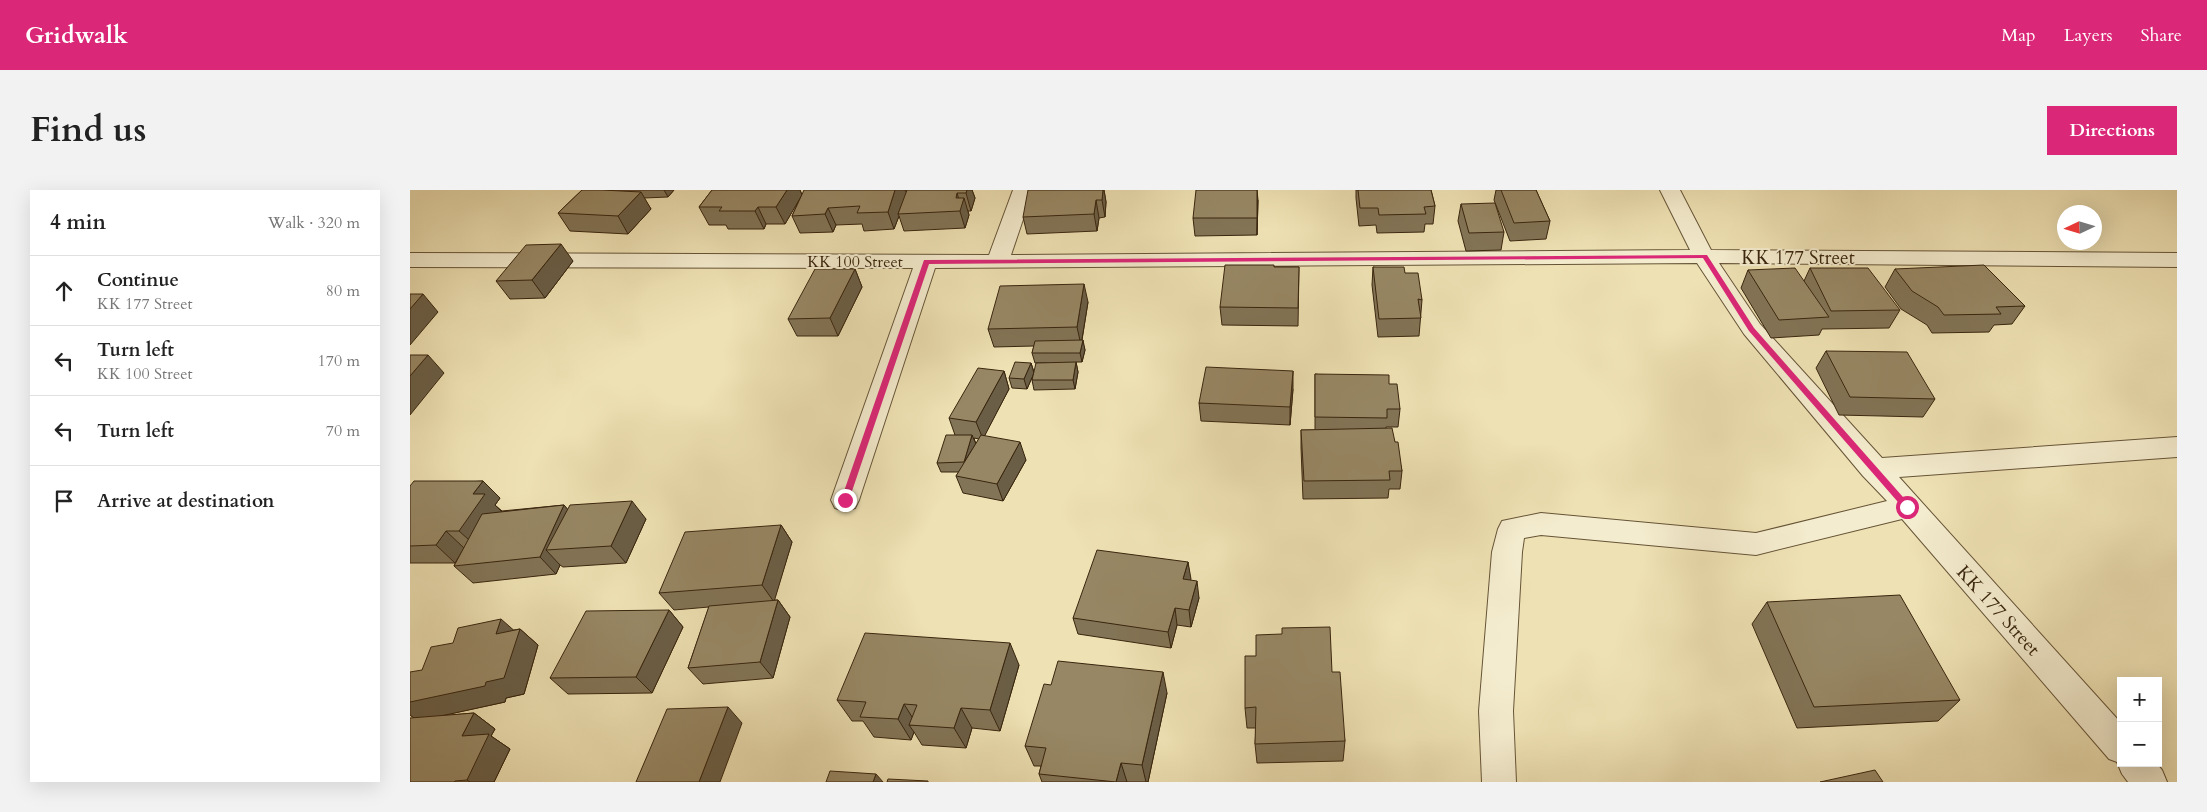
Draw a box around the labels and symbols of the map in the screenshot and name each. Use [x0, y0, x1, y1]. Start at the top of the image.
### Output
north arrow [2057, 205, 2102, 250]
street label: KK 177 Street [1741, 245, 1855, 271]
street label: KK 100 Street [807, 251, 903, 273]
route end [834, 489, 857, 512]
route start [1896, 496, 1919, 519]
street label: KK 177 Street [1951, 560, 2046, 662]

